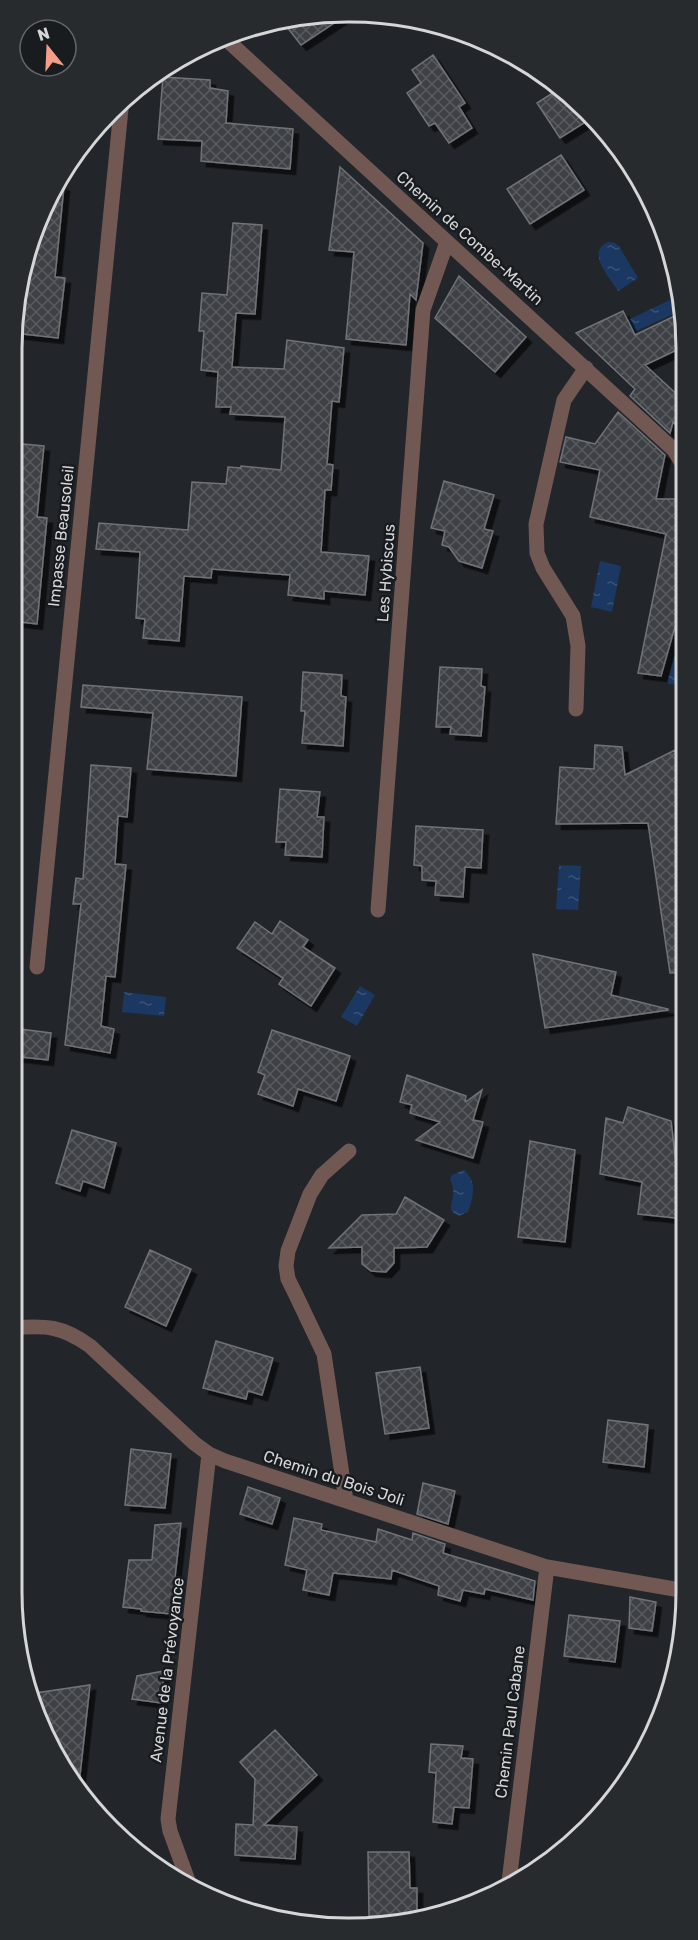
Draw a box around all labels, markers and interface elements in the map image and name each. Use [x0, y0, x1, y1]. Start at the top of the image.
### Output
north arrow [18, 18, 78, 78]
text: N [35, 23, 52, 45]
street label: Chemin de Combe-Martin [393, 167, 547, 309]
street label: Impasse Beausoleil [44, 464, 78, 608]
street label: Les Hybiscus [373, 523, 399, 623]
street label: Chemin du Bois Joli [261, 1446, 407, 1510]
street label: Avenue de la Prévoyance [146, 1576, 188, 1764]
street label: Chemin Paul Cabane [491, 1644, 529, 1800]

